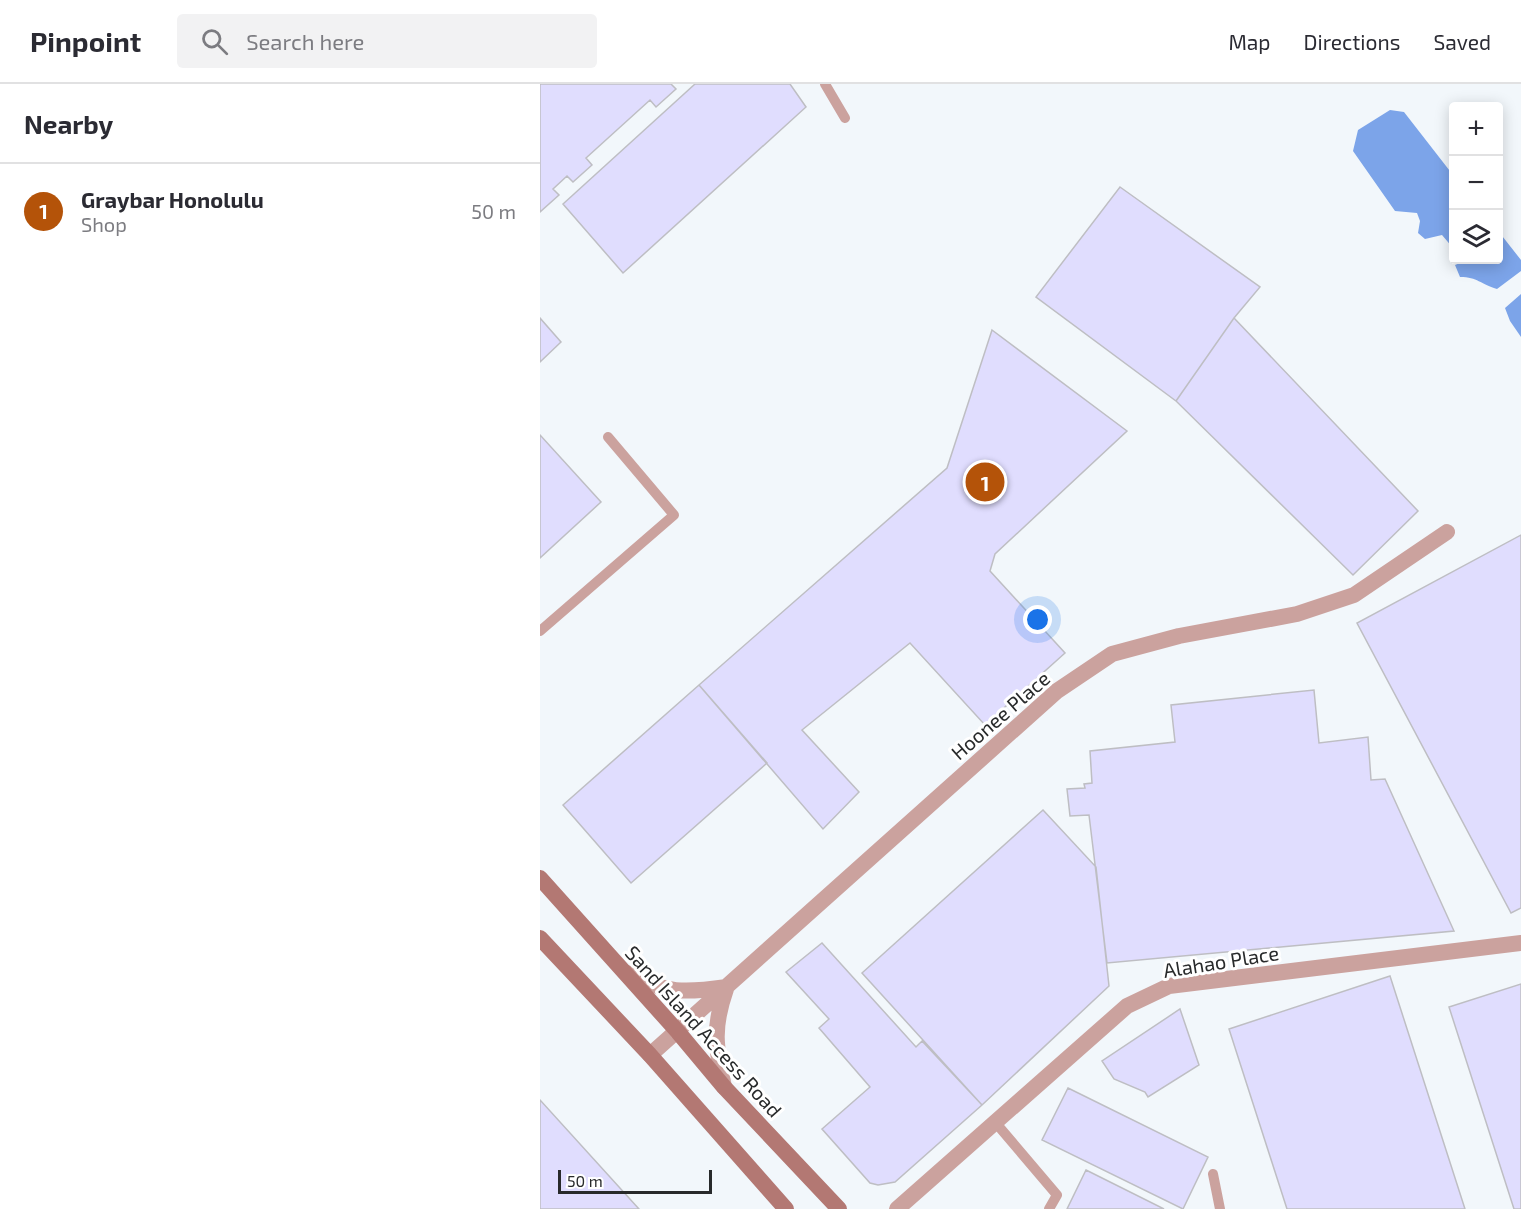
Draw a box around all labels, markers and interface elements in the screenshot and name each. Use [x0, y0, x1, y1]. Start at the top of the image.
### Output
search box [177, 14, 597, 68]
text: Pinpoint [30, 24, 141, 58]
icon: search [198, 25, 231, 58]
text: Search here [246, 28, 364, 54]
text: Map [1228, 29, 1271, 54]
text: Directions [1304, 29, 1400, 54]
text: Saved [1433, 29, 1491, 54]
map controls [1449, 102, 1503, 264]
button: + [1449, 102, 1503, 156]
text: Nearby [24, 108, 113, 139]
button: − [1449, 156, 1503, 210]
text: Graybar Honolulu [81, 186, 264, 212]
text: 1 [39, 199, 48, 223]
text: 50 m [471, 199, 516, 223]
button: layers [1449, 210, 1503, 264]
text: Shop [81, 212, 127, 236]
pin: 1 [966, 460, 1004, 504]
your location [1023, 605, 1052, 634]
street label: Hoonee Place [946, 666, 1054, 764]
street label: Sand Island Access Road [621, 940, 787, 1122]
street label: Alahao Place [1161, 940, 1281, 982]
scale bar [558, 1167, 712, 1194]
text: 50 m [567, 1171, 603, 1190]

